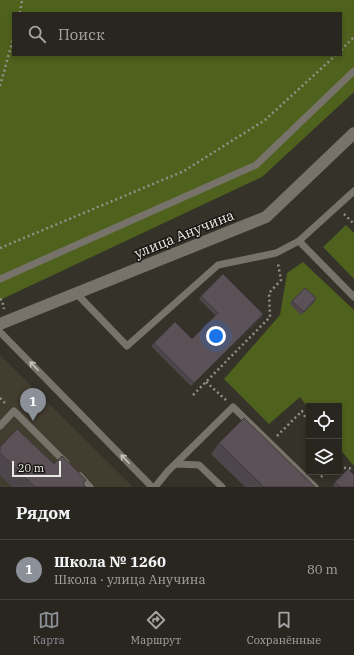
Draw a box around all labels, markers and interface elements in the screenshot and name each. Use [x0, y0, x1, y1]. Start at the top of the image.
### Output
search box [12, 12, 342, 56]
icon: search [26, 23, 48, 45]
text: Поиск [58, 25, 105, 44]
street label: улица Анучина [131, 206, 237, 262]
your location [206, 326, 226, 346]
one-way arrow [29, 361, 39, 371]
pin: 1 [20, 388, 46, 421]
map controls [306, 403, 342, 475]
button: locate [306, 403, 342, 439]
button: layers [306, 439, 342, 475]
one-way arrow [120, 454, 130, 464]
scale bar [12, 459, 61, 478]
text: 20 m [18, 461, 44, 475]
text: Рядом [16, 502, 71, 524]
text: Школа № 1260 [54, 552, 166, 571]
text: 1 [25, 561, 33, 578]
text: 80 m [307, 561, 338, 578]
text: Школа · улица Анучина [54, 571, 206, 588]
tab: Карта [33, 609, 65, 647]
tab: Маршрут [131, 609, 181, 647]
tab: Сохранённые [247, 609, 321, 647]

